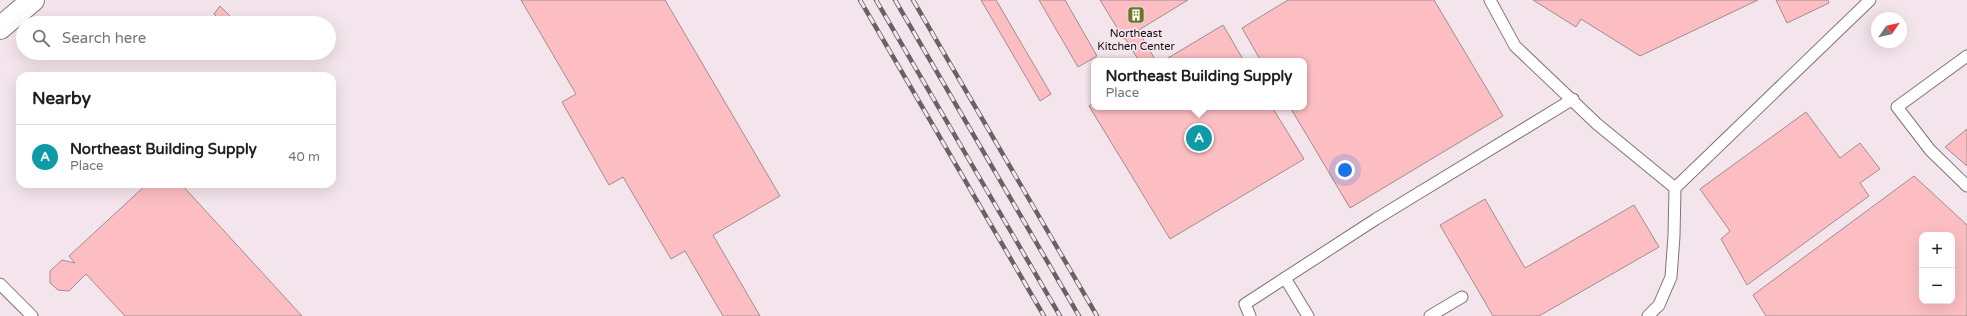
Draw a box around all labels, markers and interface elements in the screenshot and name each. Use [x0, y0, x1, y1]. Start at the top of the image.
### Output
building icon: Northeast Kitchen Center [1126, 5, 1146, 25]
north arrow [1871, 12, 1907, 48]
search box [16, 16, 336, 60]
icon: search [30, 27, 52, 49]
place label: Northeast Kitchen Center [1097, 27, 1175, 53]
text: Search here [62, 29, 146, 47]
popup [1091, 58, 1307, 110]
text: Northeast Building Supply [1106, 67, 1292, 85]
text: Place [1106, 85, 1139, 101]
text: Nearby [32, 88, 91, 109]
pin: A [1186, 123, 1212, 153]
text: Northeast Building Supply [70, 140, 257, 158]
text: A [40, 149, 50, 165]
text: 40 m [288, 149, 320, 165]
text: Place [70, 158, 103, 174]
your location [1335, 160, 1355, 180]
map controls [1919, 232, 1955, 304]
button: + [1919, 232, 1955, 268]
button: − [1919, 268, 1955, 304]

